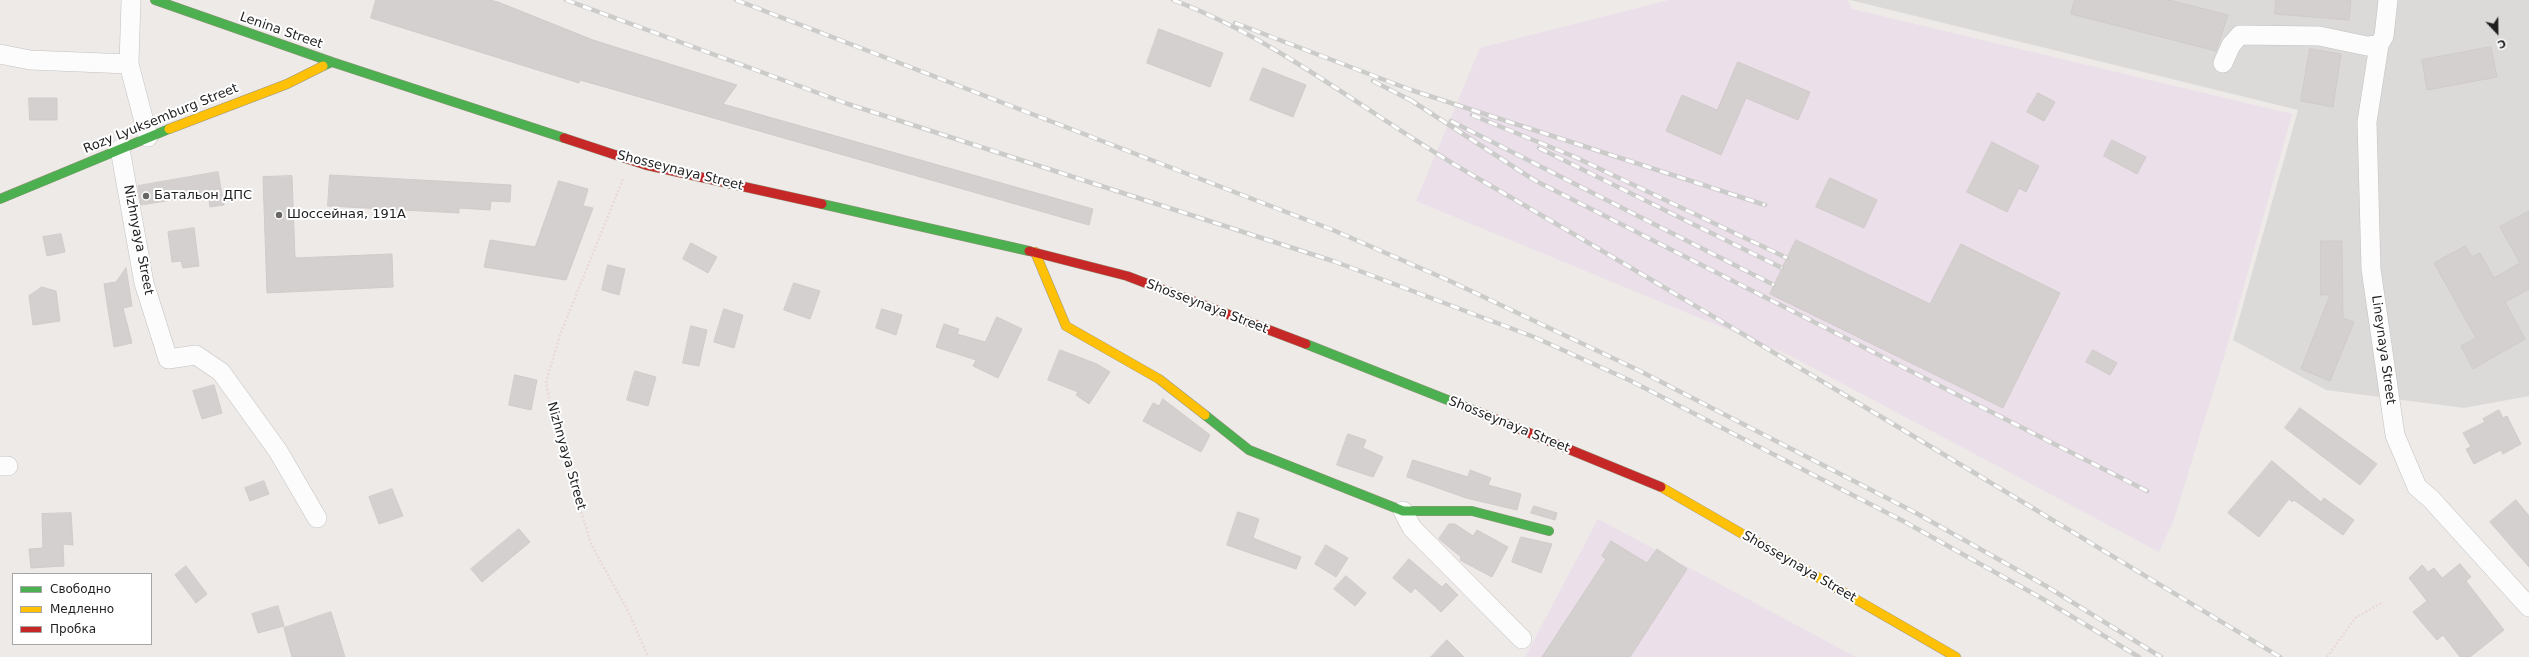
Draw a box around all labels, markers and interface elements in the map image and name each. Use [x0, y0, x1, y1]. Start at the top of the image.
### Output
street label: Lenina Street [237, 10, 325, 52]
north arrow [2477, 12, 2517, 52]
text: С [2496, 36, 2508, 51]
street label: Rozy Lyuksemburg Street [81, 81, 241, 157]
street label: Shosseynaya Street [615, 148, 745, 194]
street label: Nizhnyaya Street [120, 184, 156, 296]
place label: Батальон ДПС [154, 188, 252, 204]
marker: Батальон ДПС [141, 191, 151, 201]
place label: Шоссейная, 191А [287, 207, 406, 223]
marker: Шоссейная, 191А [274, 210, 284, 220]
street label: Shosseynaya Street [1144, 277, 1270, 337]
street label: Lineynaya Street [2368, 294, 2398, 406]
street label: Shosseynaya Street [1446, 394, 1572, 456]
street label: Nizhnyaya Street [543, 400, 589, 512]
street label: Shosseynaya Street [1739, 528, 1859, 606]
legend [12, 573, 152, 645]
text: Свободно [50, 582, 111, 596]
text: Медленно [50, 602, 114, 616]
text: Пробка [50, 622, 96, 636]

